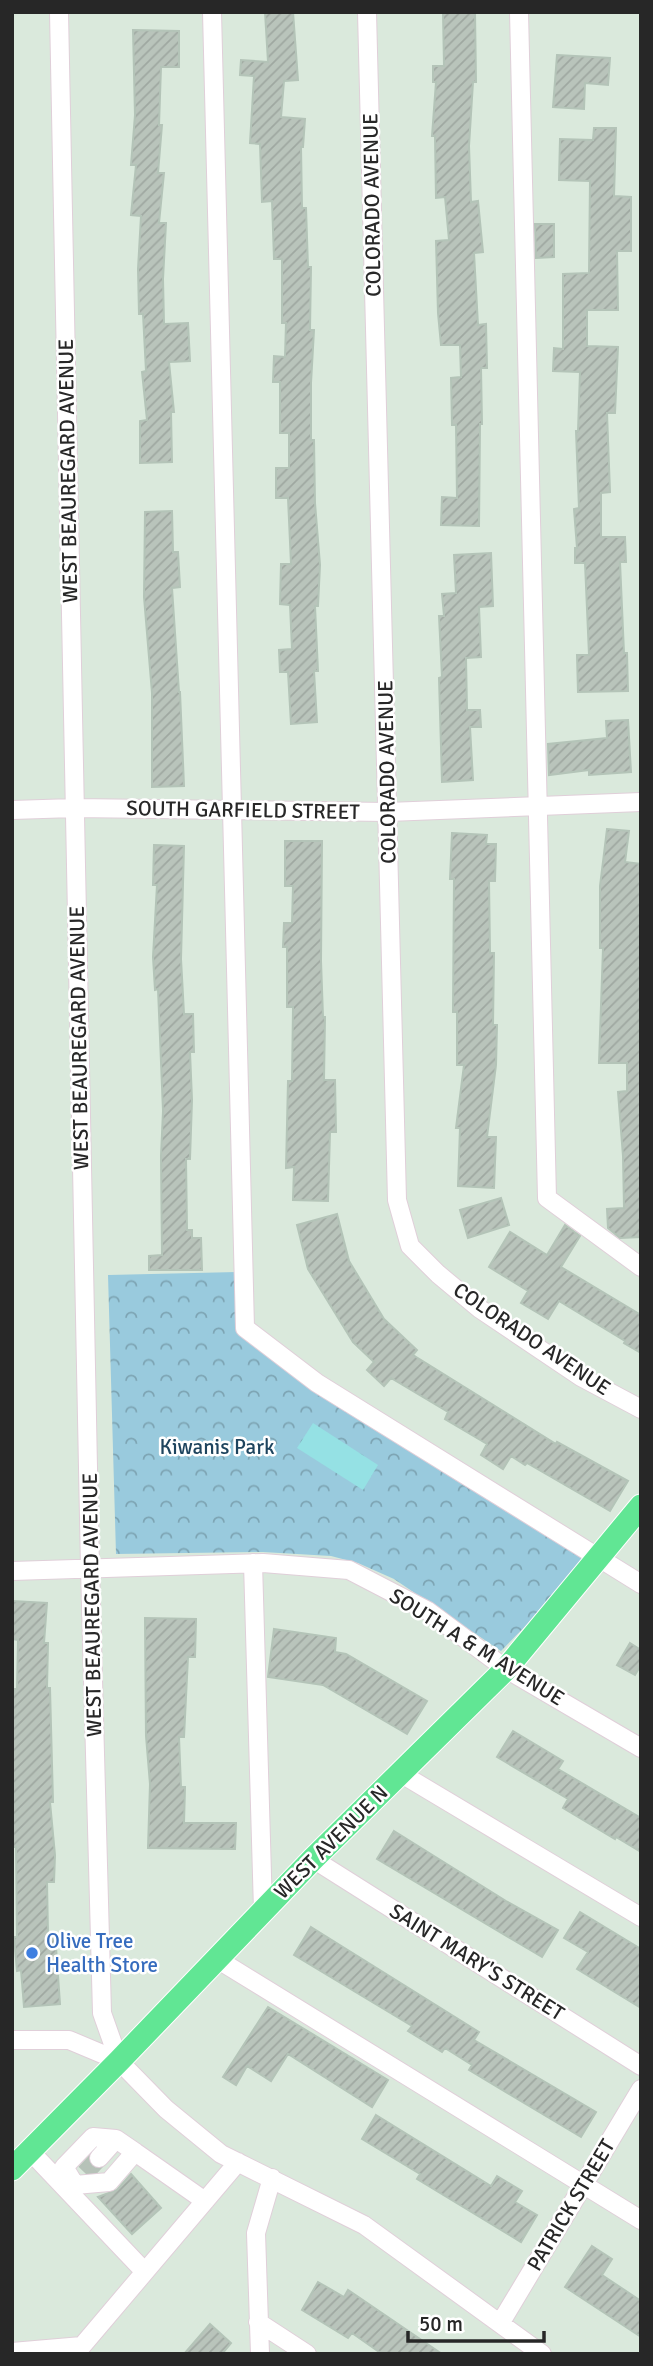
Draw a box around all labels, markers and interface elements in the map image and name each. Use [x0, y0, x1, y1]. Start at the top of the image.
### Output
street label: COLORADO AVENUE [357, 113, 387, 297]
street label: WEST BEAUREGARD AVENUE [53, 339, 83, 603]
street label: COLORADO AVENUE [372, 680, 402, 864]
street label: SOUTH GARFIELD STREET [126, 795, 361, 825]
street label: WEST BEAUREGARD AVENUE [64, 906, 94, 1170]
street label: COLORADO AVENUE [448, 1277, 616, 1401]
park label: Kiwanis Park [160, 1434, 275, 1460]
street label: WEST BEAUREGARD AVENUE [77, 1473, 107, 1737]
street label: SOUTH A & M AVENUE [385, 1583, 569, 1711]
street label: WEST AVENUE N [269, 1780, 393, 1904]
street label: SAINT MARY'S STREET [385, 1898, 570, 2027]
place label: Olive Tree Health Store [46, 1928, 158, 1978]
marker: Olive Tree Health Store [24, 1945, 40, 1961]
street label: PATRICK STREET [521, 2134, 621, 2276]
scale bar [408, 2300, 544, 2344]
text: 50 m [419, 2311, 463, 2337]

